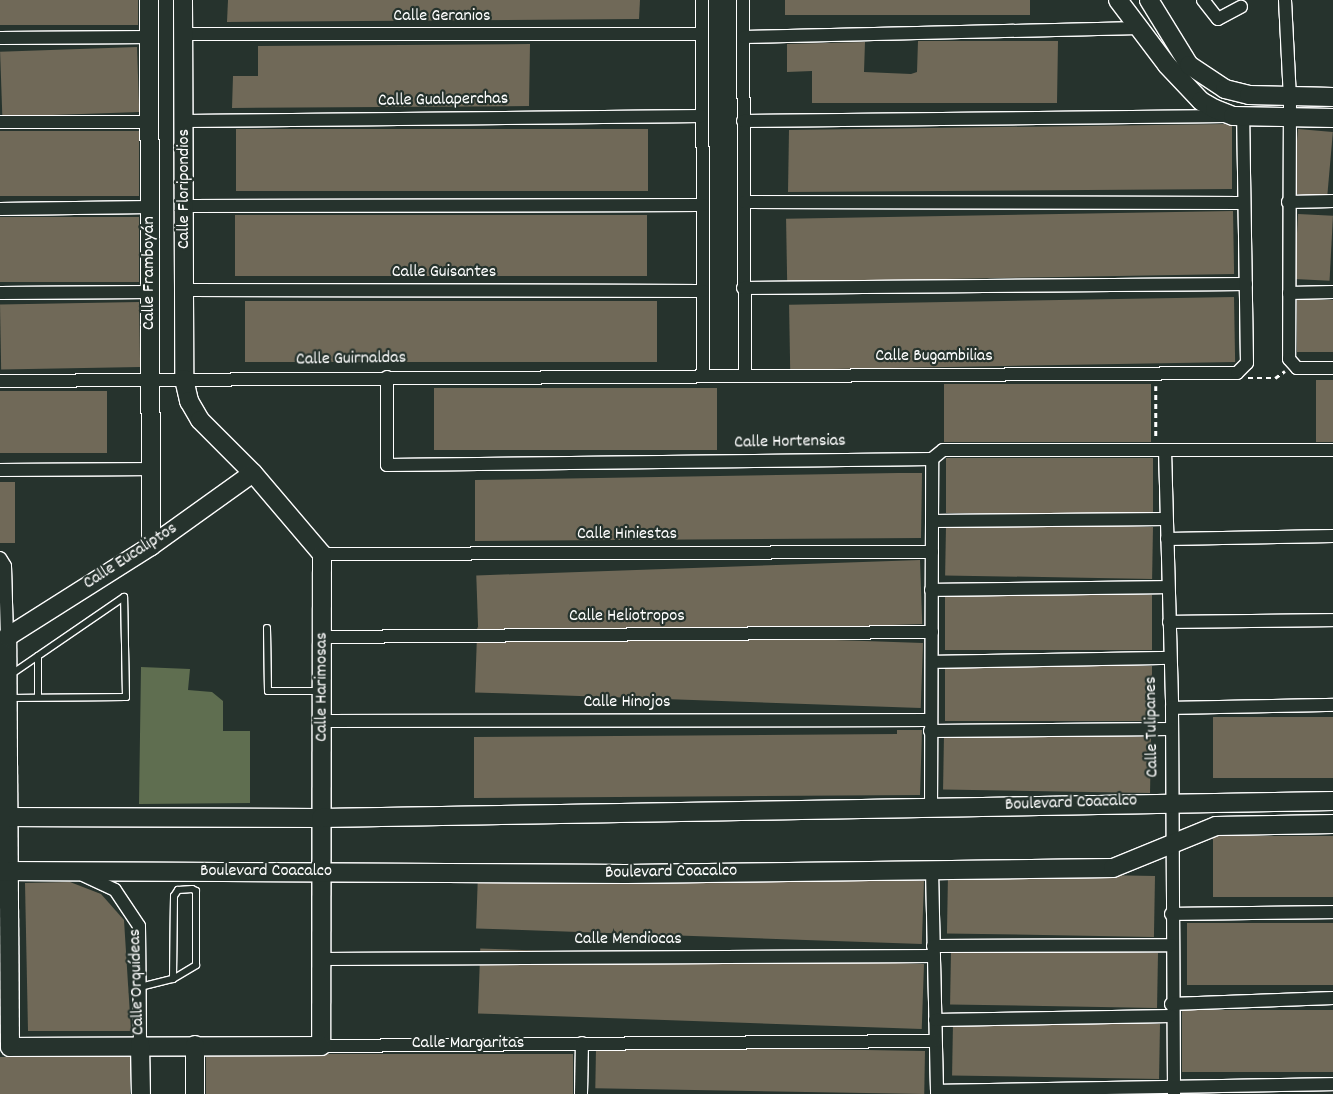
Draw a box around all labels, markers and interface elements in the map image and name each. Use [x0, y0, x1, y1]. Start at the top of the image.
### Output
street label: Calle Geranios [393, 6, 491, 28]
street label: Calle Gualaperchas [378, 89, 508, 113]
street label: Calle Floripondios [174, 129, 196, 249]
street label: Calle Framboyán [139, 216, 161, 330]
street label: Calle Guisantes [392, 262, 496, 284]
street label: Calle Bugambilias [875, 346, 993, 368]
street label: Calle Guirnaldas [296, 348, 406, 372]
street label: Calle Hortensias [734, 431, 846, 455]
street label: Calle Eucaliptos [80, 519, 182, 595]
street label: Calle Hiniestas [577, 524, 677, 546]
street label: Calle Heliotropos [569, 606, 685, 628]
street label: Calle Harimosas [312, 632, 334, 742]
street label: Calle Tulipanes [1141, 676, 1165, 778]
street label: Calle Hinojos [583, 692, 671, 714]
street label: Boulevard Coacalco [1005, 791, 1137, 817]
street label: Boulevard Coacalco [200, 861, 332, 883]
street label: Boulevard Coacalco [605, 861, 737, 885]
street label: Calle Orquídeas [125, 928, 151, 1036]
street label: Calle Mendiocas [574, 929, 682, 951]
street label: Calle Margaritas [412, 1033, 524, 1055]

